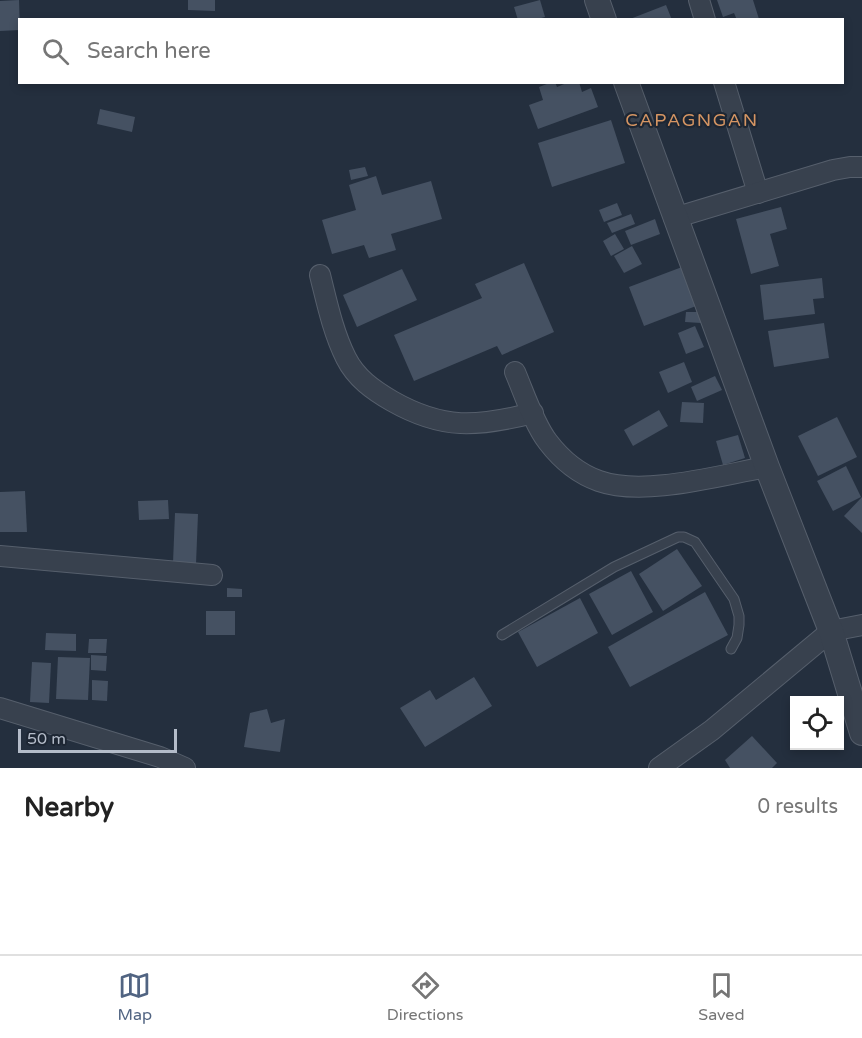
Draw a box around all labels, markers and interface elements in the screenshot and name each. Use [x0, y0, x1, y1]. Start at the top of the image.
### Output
search box [18, 18, 844, 84]
icon: search [39, 35, 72, 68]
text: Search here [87, 38, 211, 64]
district label: CAPAGNGAN [625, 109, 759, 131]
map controls [790, 696, 844, 750]
button: locate [790, 696, 844, 750]
scale bar [18, 726, 177, 754]
text: 50 m [27, 729, 66, 749]
text: Nearby [24, 792, 114, 823]
text: 0 results [758, 795, 838, 819]
tab: Map [117, 969, 152, 1025]
tab: Directions [387, 969, 463, 1025]
tab: Saved [698, 969, 745, 1025]

